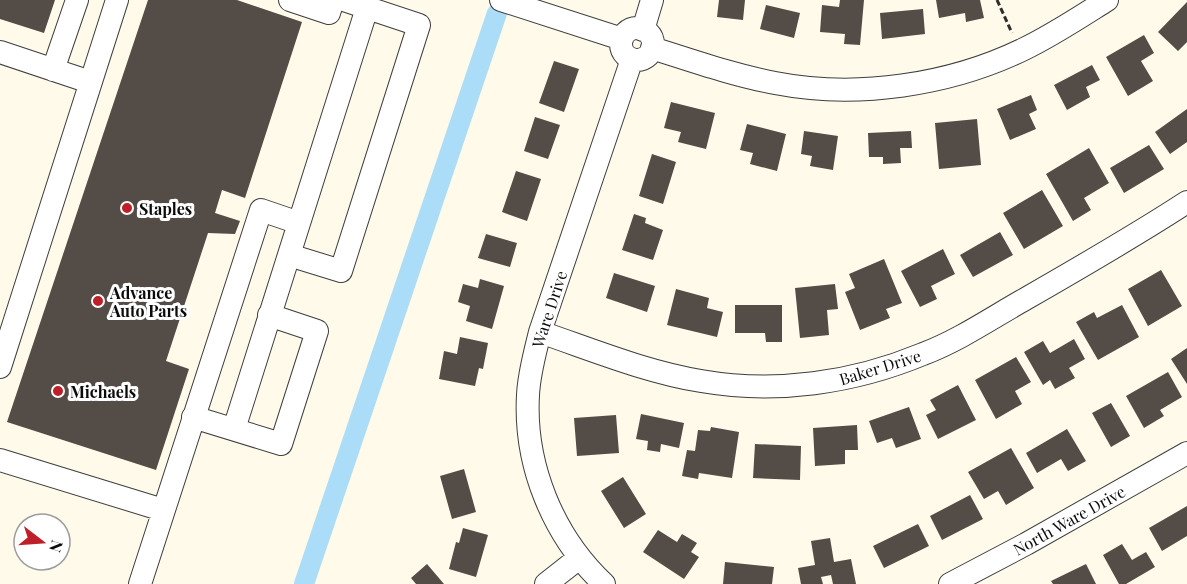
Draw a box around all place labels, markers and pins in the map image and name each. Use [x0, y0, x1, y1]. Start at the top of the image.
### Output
place label: Staples [139, 198, 192, 219]
marker: Staples [120, 201, 134, 215]
place label: Advance Auto Parts [109, 282, 187, 321]
marker: Advance Auto Parts [91, 294, 105, 308]
place label: Michaels [70, 381, 136, 402]
marker: Michaels [51, 384, 65, 398]

